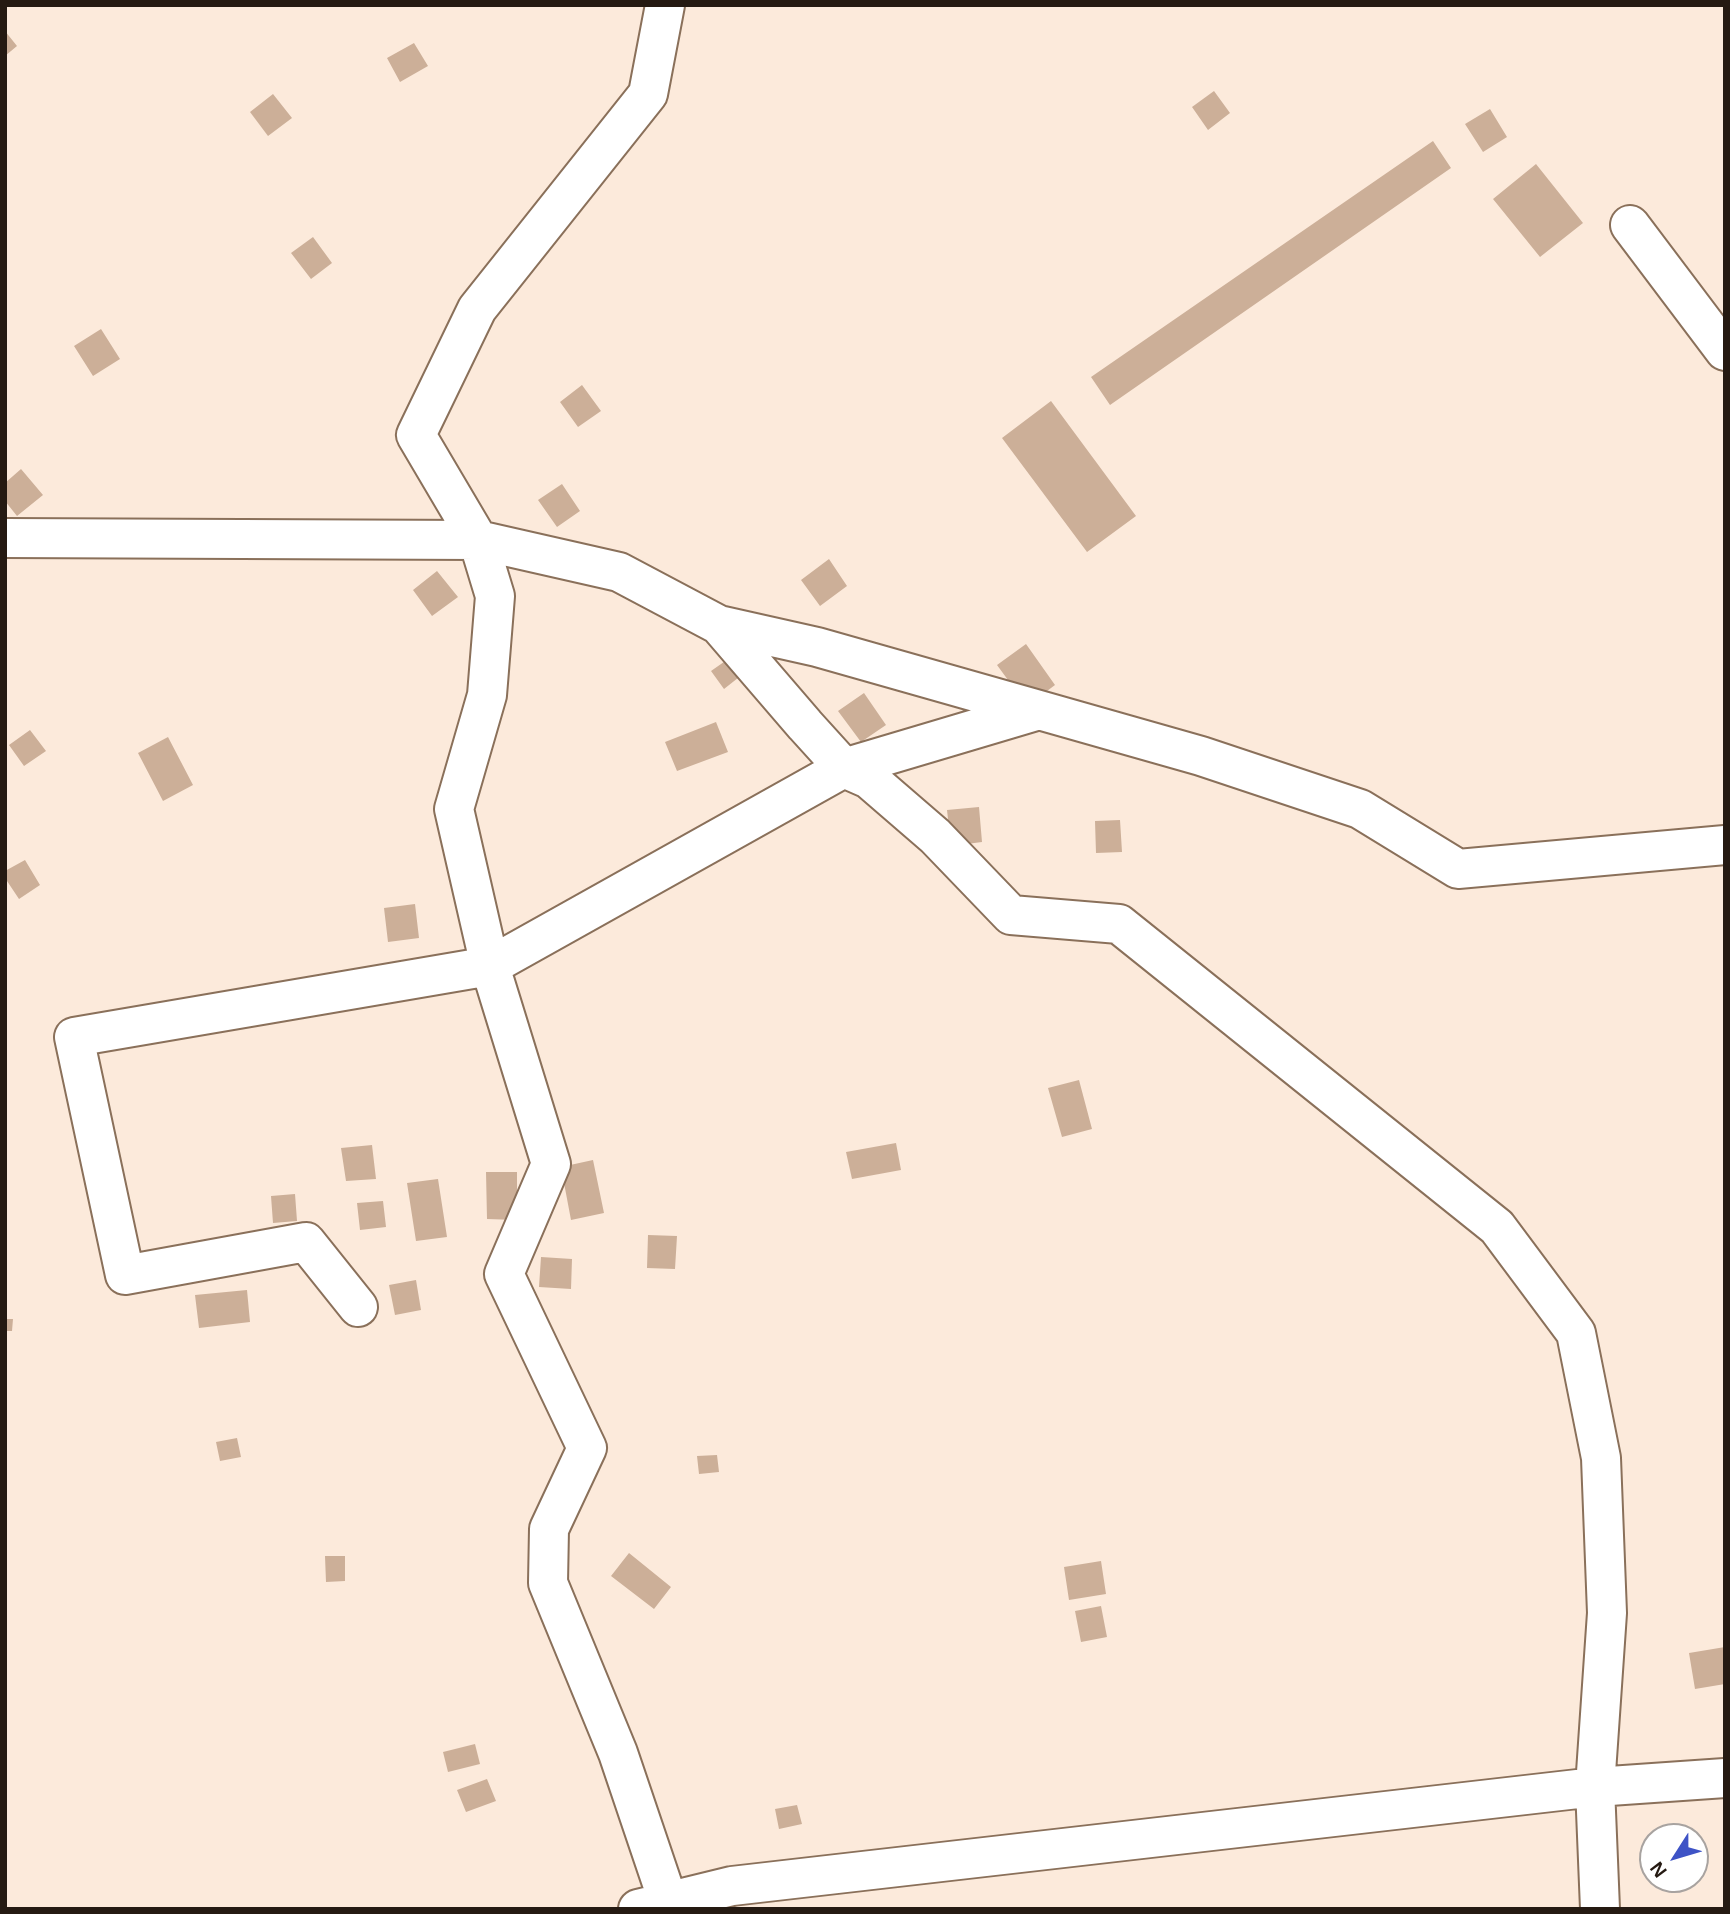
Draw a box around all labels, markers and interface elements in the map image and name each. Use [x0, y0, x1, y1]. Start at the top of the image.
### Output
north arrow [1639, 1823, 1709, 1893]
text: N [1646, 1858, 1671, 1882]

